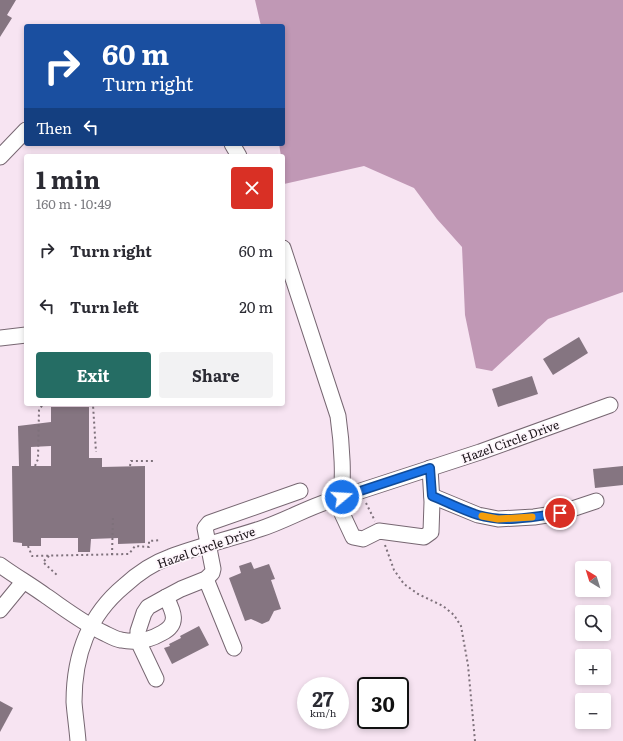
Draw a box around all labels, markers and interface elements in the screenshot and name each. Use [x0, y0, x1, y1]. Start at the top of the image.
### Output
text: 60 m [102, 32, 169, 74]
icon: right [36, 40, 88, 92]
text: Turn right [102, 70, 193, 97]
text: Then [36, 116, 72, 139]
icon: left [80, 116, 102, 138]
text: 1 min [36, 161, 100, 196]
button: close [231, 167, 273, 209]
text: 160 m · 10:49 [36, 194, 111, 213]
icon: right [36, 239, 58, 261]
text: Turn right [70, 239, 152, 262]
text: 60 m [239, 239, 273, 262]
icon: left [36, 295, 58, 317]
text: Turn left [70, 295, 139, 318]
text: 20 m [239, 295, 273, 318]
button: Exit [36, 352, 151, 398]
button: Share [159, 352, 273, 398]
street label: Hazel Circle Drive [459, 415, 561, 467]
position arrow [321, 476, 363, 518]
pin [543, 496, 577, 530]
icon: arrive [549, 502, 571, 524]
street label: Hazel Circle Drive [155, 522, 257, 572]
north arrow [575, 561, 611, 597]
map controls [575, 561, 611, 729]
button: search [575, 605, 611, 641]
button: + [575, 649, 611, 685]
speed limit sign: 30 [357, 677, 409, 729]
text: 27 [312, 683, 334, 713]
button: − [575, 693, 611, 729]
text: km/h [310, 705, 336, 720]

